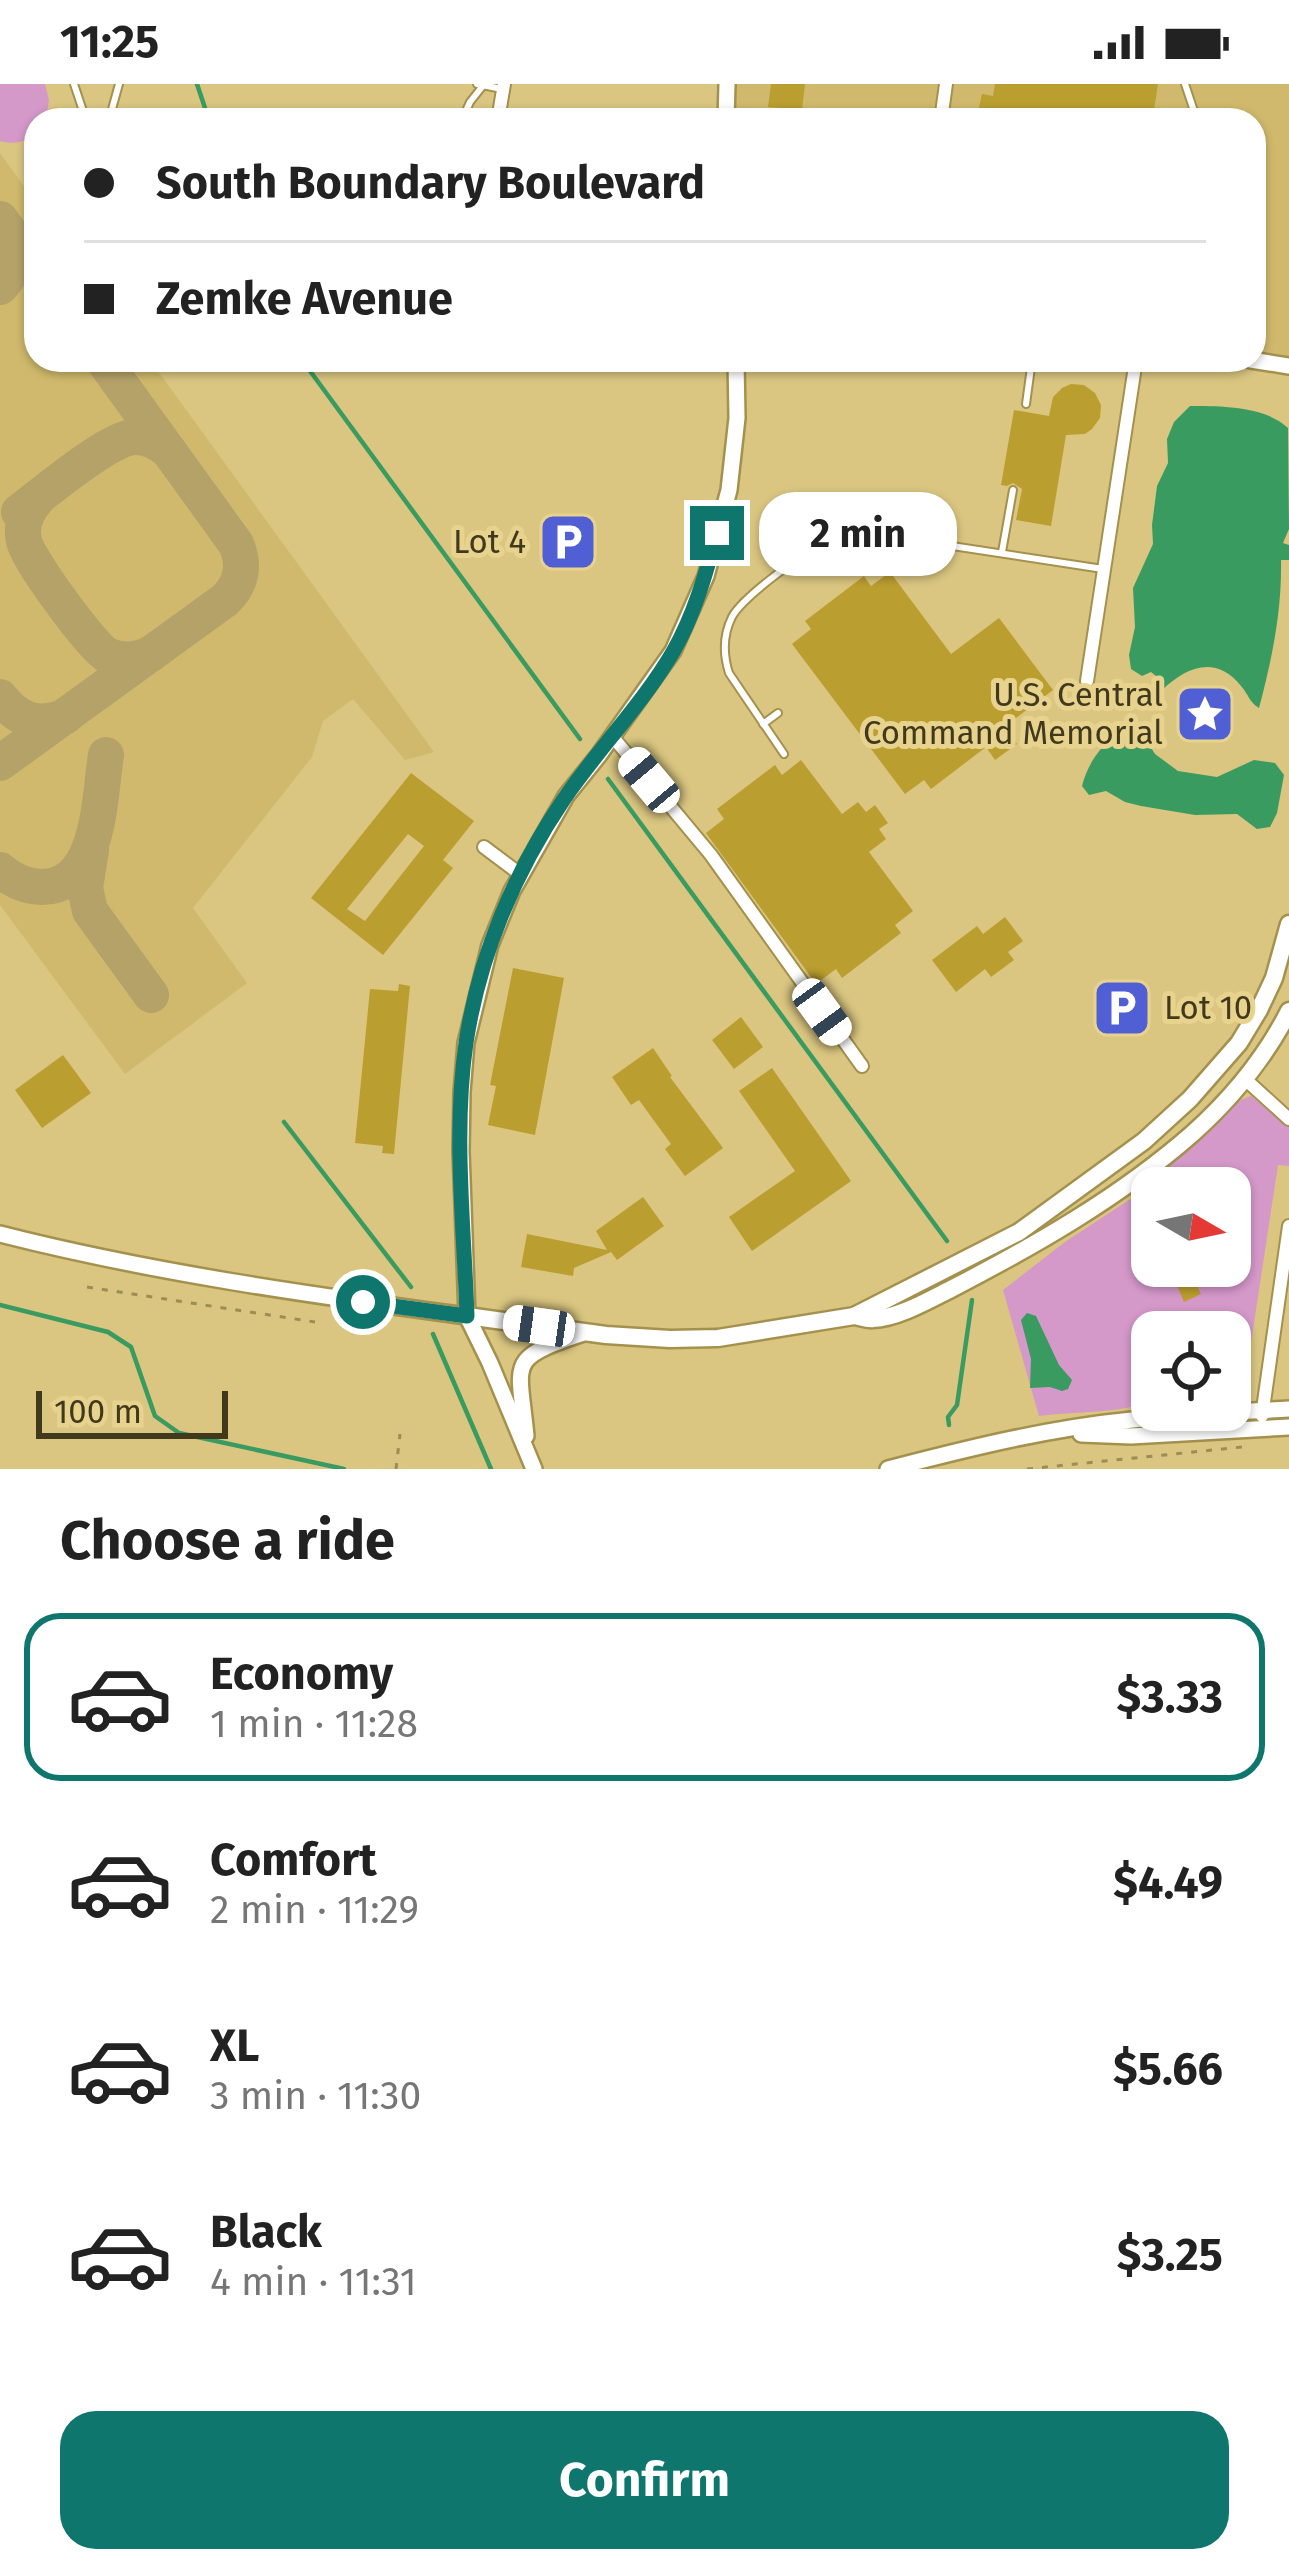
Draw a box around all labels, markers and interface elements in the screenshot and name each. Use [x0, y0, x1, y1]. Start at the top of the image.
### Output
text: 11:25 [60, 15, 159, 69]
text: South Boundary Boulevard [156, 156, 705, 210]
text: Zemke Avenue [156, 272, 453, 326]
callout: 2 min [759, 491, 957, 575]
route end [690, 506, 744, 560]
parking icon: Lot 4 [537, 511, 599, 573]
text: 2 min [810, 511, 906, 557]
place label: Lot 4 [453, 522, 526, 562]
place label: U.S. Central Command Memorial [863, 675, 1163, 753]
place icon: U.S. Central Command Memorial [1174, 683, 1236, 745]
car [612, 741, 686, 819]
car [786, 972, 858, 1052]
parking icon: Lot 10 [1091, 977, 1153, 1039]
place label: Lot 10 [1164, 988, 1252, 1028]
north arrow [1131, 1167, 1251, 1287]
map controls [1131, 1167, 1251, 1431]
route start [336, 1275, 390, 1329]
car [501, 1303, 577, 1349]
button: locate [1131, 1311, 1251, 1431]
scale bar [36, 1385, 228, 1438]
text: 100 m [54, 1392, 142, 1432]
text: Choose a ride [60, 1509, 395, 1573]
icon: car [66, 1643, 174, 1751]
text: Economy [210, 1647, 393, 1701]
text: $3.33 [1117, 1670, 1223, 1724]
text: 1 min · 11:28 [210, 1701, 418, 1747]
icon: car [66, 1829, 174, 1937]
text: Comfort [210, 1833, 377, 1887]
text: $4.49 [1113, 1856, 1223, 1910]
text: 2 min · 11:29 [210, 1887, 419, 1933]
icon: car [66, 2015, 174, 2123]
text: XL [210, 2019, 259, 2073]
text: $5.66 [1113, 2042, 1223, 2096]
text: 3 min · 11:30 [210, 2073, 421, 2119]
icon: car [66, 2201, 174, 2309]
text: Black [210, 2205, 322, 2259]
text: $3.25 [1117, 2228, 1223, 2282]
text: 4 min · 11:31 [210, 2259, 417, 2305]
button: Confirm [60, 2411, 1229, 2549]

